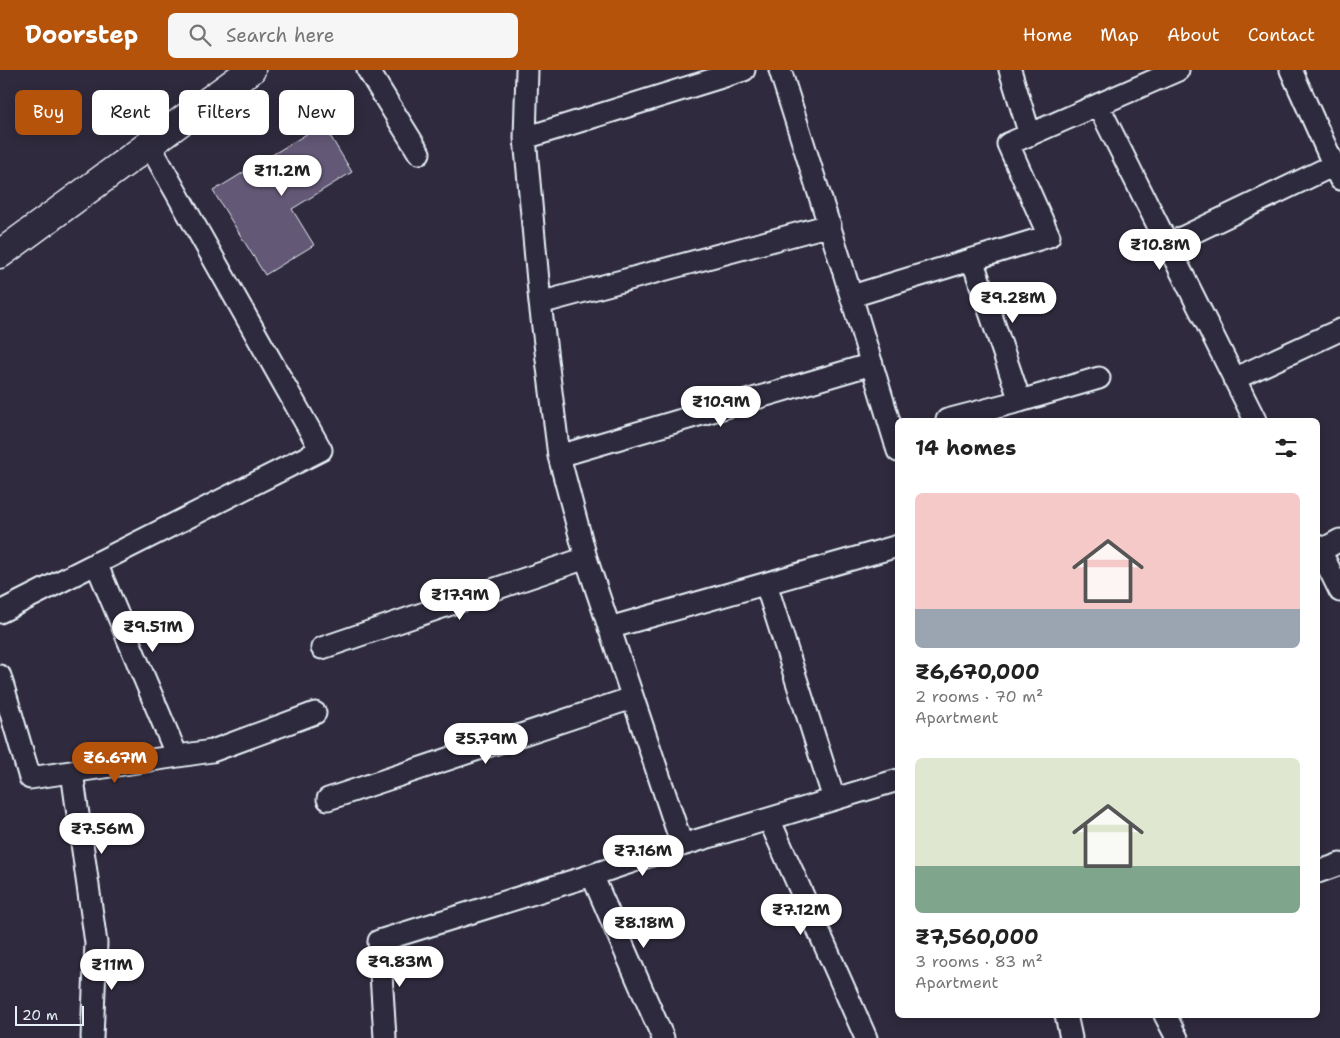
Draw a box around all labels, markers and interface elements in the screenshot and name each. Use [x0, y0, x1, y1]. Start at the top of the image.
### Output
search box [168, 13, 518, 58]
text: Doorstep [25, 19, 138, 51]
icon: search [186, 21, 214, 49]
text: Search here [226, 23, 335, 48]
text: Home [1023, 23, 1072, 47]
text: Map [1100, 23, 1139, 47]
text: About [1167, 23, 1220, 47]
text: Contact [1248, 23, 1315, 47]
chip: Buy [15, 90, 82, 135]
chip: Rent [92, 90, 169, 135]
chip: Filters [179, 90, 269, 135]
chip: New [279, 90, 354, 135]
pin: ₹11.2M [241, 154, 323, 197]
text: ₹11.2M [254, 160, 310, 181]
pin: ₹10.8M [1119, 228, 1201, 271]
text: ₹10.8M [1130, 234, 1190, 255]
pin: ₹9.28M [972, 282, 1054, 324]
text: ₹9.28M [980, 287, 1046, 308]
pin: ₹10.9M [680, 386, 762, 428]
text: ₹10.9M [692, 391, 750, 412]
text: 14 homes [915, 434, 1016, 462]
icon: filters [1272, 434, 1300, 462]
icon: home [1063, 526, 1153, 616]
pin: ₹17.9M [419, 578, 501, 621]
text: ₹17.9M [431, 584, 489, 605]
pin: ₹9.51M [112, 610, 194, 653]
text: ₹9.51M [123, 616, 183, 637]
text: ₹6,670,000 [915, 658, 1040, 686]
text: 2 rooms · 70 m² [915, 686, 1043, 707]
text: Apartment [915, 707, 998, 728]
pin: ₹5.79M [445, 722, 527, 765]
text: ₹5.79M [455, 728, 517, 749]
pin: ₹6.67M [74, 742, 156, 784]
text: ₹6.67M [83, 747, 147, 768]
icon: home [1063, 791, 1153, 881]
pin: ₹7.56M [61, 812, 143, 855]
text: ₹7.56M [70, 818, 134, 839]
pin: ₹7.16M [602, 834, 684, 877]
text: ₹7.16M [614, 840, 672, 861]
pin: ₹7.12M [760, 894, 842, 936]
text: ₹7.12M [772, 899, 830, 920]
pin: ₹8.18M [603, 906, 685, 949]
text: ₹8.18M [614, 912, 674, 933]
text: ₹7,560,000 [915, 923, 1039, 951]
pin: ₹9.83M [359, 946, 441, 988]
pin: ₹11M [82, 948, 142, 991]
text: ₹9.83M [367, 951, 433, 972]
text: 3 rooms · 83 m² [915, 951, 1043, 972]
text: ₹11M [91, 954, 133, 975]
text: Apartment [915, 972, 998, 993]
scale bar [15, 1003, 84, 1026]
text: 20 m [22, 1006, 58, 1024]

